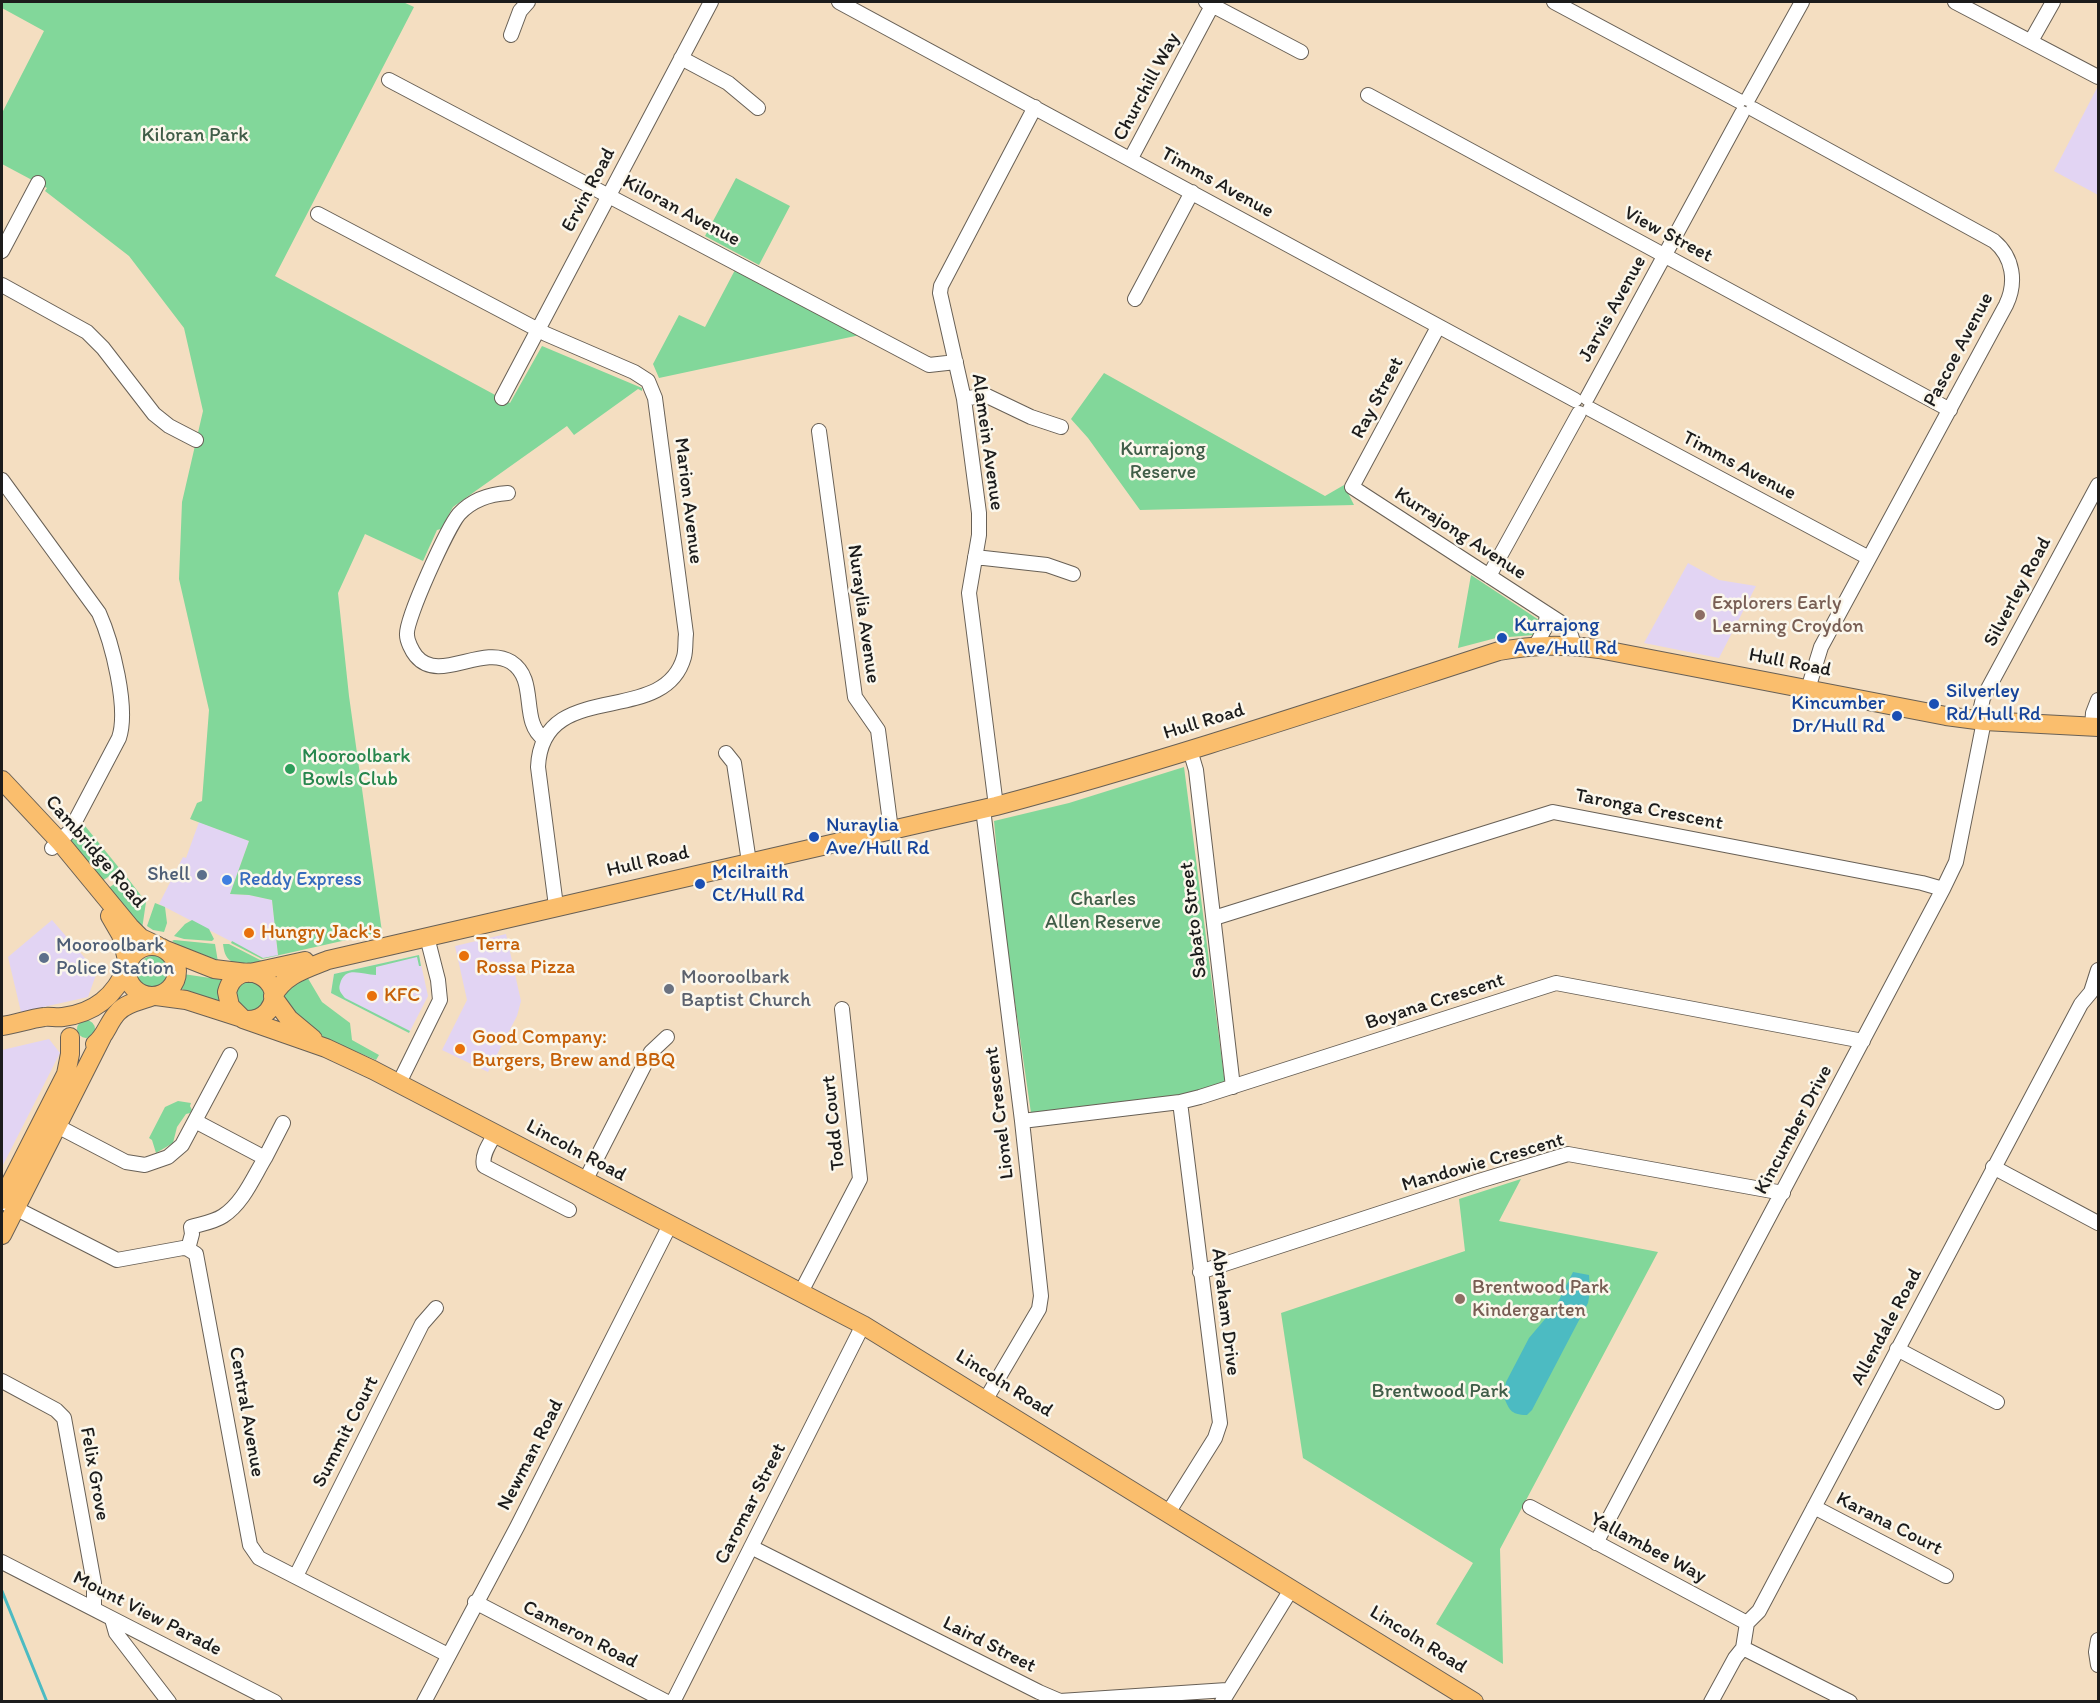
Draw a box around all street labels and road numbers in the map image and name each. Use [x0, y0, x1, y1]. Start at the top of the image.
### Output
street label: Churchill Way [1108, 29, 1186, 145]
street label: Timms Avenue [1156, 142, 1278, 224]
street label: Ervin Road [557, 144, 621, 236]
street label: Kiloran Avenue [618, 170, 744, 252]
street label: View Street [1619, 202, 1717, 268]
street label: Jarvis Avenue [1574, 252, 1652, 366]
street label: Pascoe Avenue [1919, 289, 1999, 411]
street label: Ray Street [1346, 353, 1410, 443]
street label: Alamein Avenue [966, 372, 1008, 512]
street label: Timms Avenue [1678, 426, 1800, 506]
street label: Marion Avenue [668, 436, 708, 566]
street label: Kurrajong Avenue [1390, 482, 1530, 586]
street label: Silverley Road [1979, 533, 2057, 651]
street label: Nuraylia Avenue [841, 543, 885, 685]
street label: Hull Road [1747, 643, 1833, 683]
street label: Hull Road [1160, 698, 1248, 746]
street label: Taronga Crescent [1573, 784, 1725, 836]
street label: Cambridge Road [39, 791, 151, 913]
street label: Hull Road [604, 841, 692, 883]
street label: Sabato Street [1175, 861, 1213, 979]
street label: Boyana Crescent [1363, 968, 1507, 1036]
street label: Lionel Crescent [980, 1045, 1020, 1181]
street label: Kincumber Drive [1750, 1061, 1838, 1199]
street label: Todd Court [817, 1074, 851, 1172]
street label: Lincoln Road [522, 1115, 630, 1187]
street label: Mandowie Crescent [1399, 1128, 1567, 1198]
street label: Abraham Drive [1205, 1247, 1245, 1377]
street label: Allendale Road [1846, 1265, 1928, 1389]
street label: Central Avenue [223, 1345, 269, 1479]
street label: Lincoln Road [951, 1345, 1057, 1423]
street label: Summit Court [308, 1372, 384, 1492]
street label: Newman Road [493, 1395, 569, 1515]
street label: Felix Grove [74, 1425, 114, 1523]
street label: Caromar Street [710, 1439, 792, 1569]
street label: Karana Court [1832, 1487, 1946, 1561]
street label: Yallambee Way [1586, 1507, 1710, 1589]
street label: Mount View Parade [68, 1566, 226, 1662]
street label: Cameron Road [518, 1596, 642, 1674]
street label: Lincoln Road [1365, 1601, 1471, 1679]
street label: Laird Street [938, 1611, 1040, 1679]

